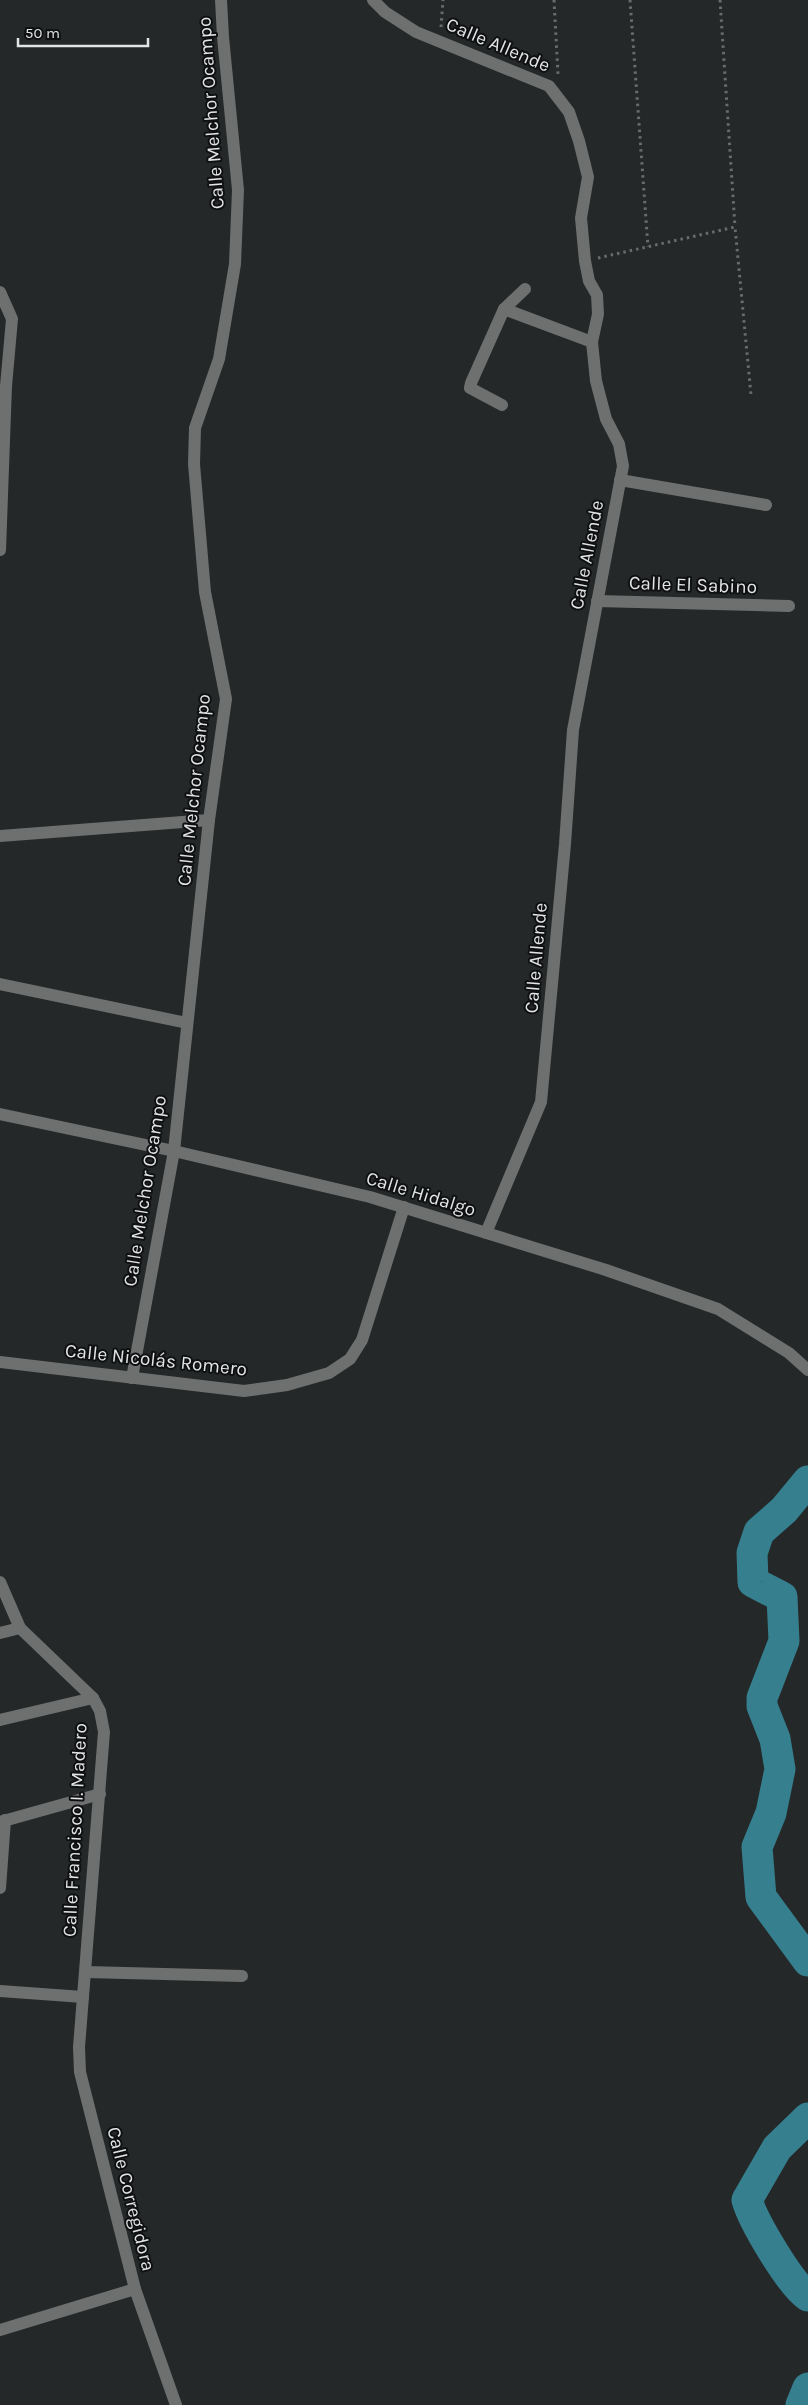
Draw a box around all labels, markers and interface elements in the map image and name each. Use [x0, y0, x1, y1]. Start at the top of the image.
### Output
street label: Calle Allende [443, 13, 553, 77]
scale bar [18, 15, 148, 47]
street label: Calle Melchor Ocampo [193, 16, 229, 210]
text: 50 m [25, 24, 60, 42]
street label: Calle Allende [566, 499, 608, 611]
street label: Calle El Sabino [629, 572, 757, 598]
street label: Calle Melchor Ocampo [173, 693, 215, 887]
street label: Calle Allende [520, 902, 552, 1014]
street label: Calle Melchor Ocampo [119, 1094, 171, 1288]
street label: Calle Hidalgo [363, 1167, 479, 1221]
street label: Calle Nicolás Romero [64, 1339, 248, 1381]
street label: Calle Francisco I. Madero [58, 1723, 92, 1937]
street label: Calle Corregidora [102, 2125, 160, 2273]

